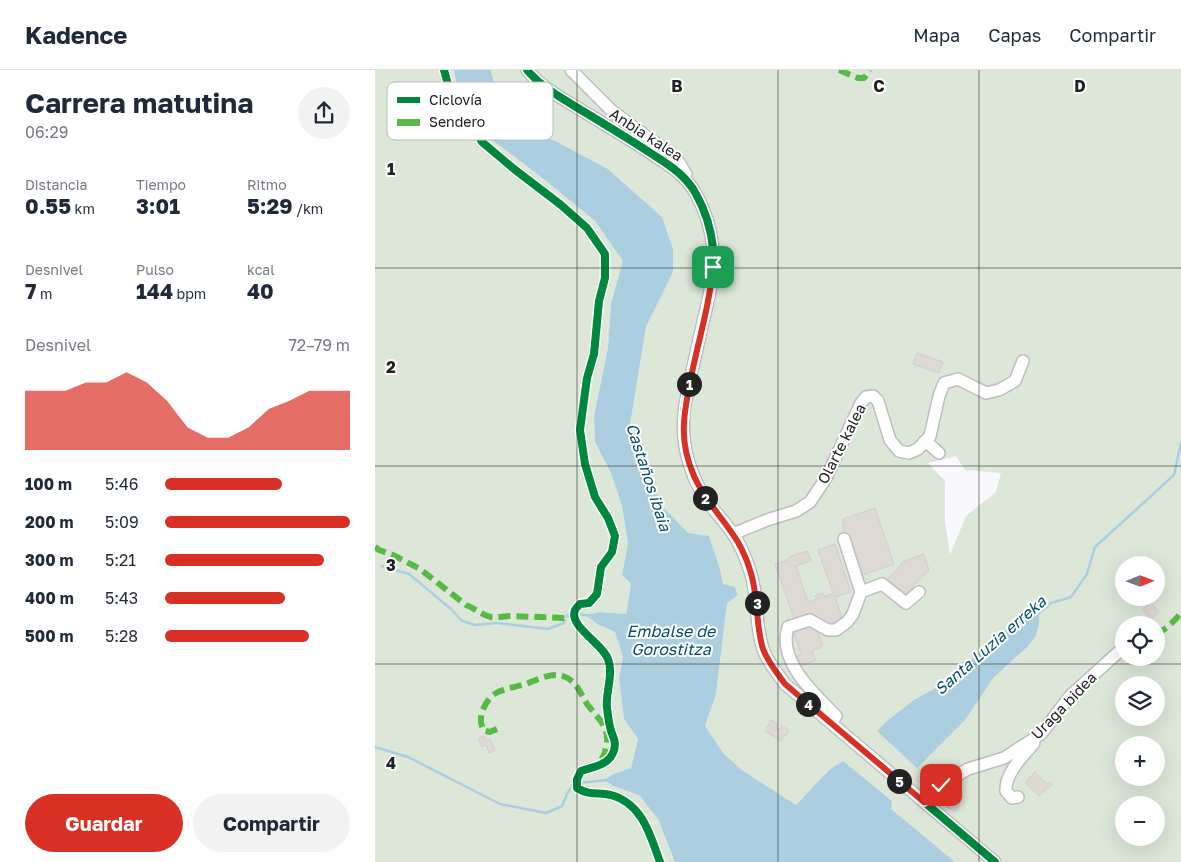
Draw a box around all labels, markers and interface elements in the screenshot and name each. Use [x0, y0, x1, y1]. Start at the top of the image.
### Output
text: Kadence [25, 20, 127, 49]
text: Mapa [913, 24, 960, 46]
text: Capas [988, 24, 1041, 46]
text: Compartir [1069, 24, 1156, 46]
text: B [671, 76, 683, 96]
text: C [873, 76, 885, 96]
text: D [1074, 76, 1086, 96]
legend [387, 82, 553, 140]
text: Carrera matutina [25, 86, 253, 119]
button: share [298, 87, 350, 139]
text: Ciclovía [429, 91, 482, 108]
street label: Anbia kalea [607, 104, 686, 164]
text: Sendero [429, 113, 485, 130]
text: 06:29 [25, 122, 68, 142]
text: 1 [387, 159, 395, 179]
text: Distancia [25, 176, 87, 193]
text: Tiempo [136, 176, 186, 193]
text: Ritmo [247, 176, 287, 193]
text: 0.55 [25, 193, 71, 219]
text: 3:01 [136, 193, 180, 219]
text: 5:29 [247, 193, 293, 219]
text: km [71, 200, 95, 217]
text: /km [293, 200, 323, 217]
pin [692, 246, 734, 288]
icon: arrive [699, 253, 727, 281]
text: Desnivel [25, 261, 83, 278]
text: Pulso [136, 261, 174, 278]
text: kcal [247, 261, 275, 278]
text: 7 [25, 278, 36, 304]
text: 144 [136, 278, 173, 304]
text: 40 [247, 278, 274, 304]
text: m [36, 285, 52, 302]
text: bpm [173, 285, 206, 302]
text: Desnivel [25, 335, 91, 355]
text: 72–79 m [288, 335, 350, 355]
text: 2 [386, 357, 396, 377]
pin: 1 [677, 372, 701, 396]
text: 1 [686, 376, 693, 393]
street label: Olarte kalea [813, 400, 869, 487]
water label: Castaños ibaia [622, 421, 676, 534]
text: 100 m [25, 474, 72, 494]
text: 5:46 [105, 474, 139, 494]
pin: 2 [693, 486, 717, 510]
text: 2 [701, 490, 710, 507]
text: 200 m [25, 512, 74, 532]
text: 5:09 [105, 512, 139, 532]
text: 300 m [25, 550, 74, 570]
text: 5:21 [105, 550, 136, 570]
text: 3 [386, 555, 396, 575]
north arrow [1115, 556, 1165, 606]
map controls [1115, 556, 1165, 846]
text: 400 m [25, 588, 74, 608]
text: 5:43 [105, 588, 138, 608]
pin: 3 [745, 590, 769, 616]
water label: Santa Luzia erreka [930, 591, 1051, 699]
text: 3 [753, 595, 762, 612]
button: locate [1115, 616, 1165, 666]
water label: Embalse de Gorostitza [627, 621, 717, 659]
text: 500 m [25, 626, 74, 646]
text: 5:28 [105, 626, 138, 646]
street label: Uraga bidea [1027, 668, 1100, 743]
button: layers [1115, 676, 1165, 726]
pin: 4 [795, 692, 821, 716]
text: 4 [804, 696, 813, 713]
button: + [1115, 736, 1165, 786]
text: 4 [386, 753, 396, 773]
pin [920, 764, 962, 806]
pin: 5 [887, 768, 911, 794]
icon: check [927, 771, 955, 799]
text: 5 [895, 773, 904, 790]
button: Guardar [25, 794, 183, 852]
button: Compartir [193, 794, 350, 852]
button: − [1115, 796, 1165, 846]

